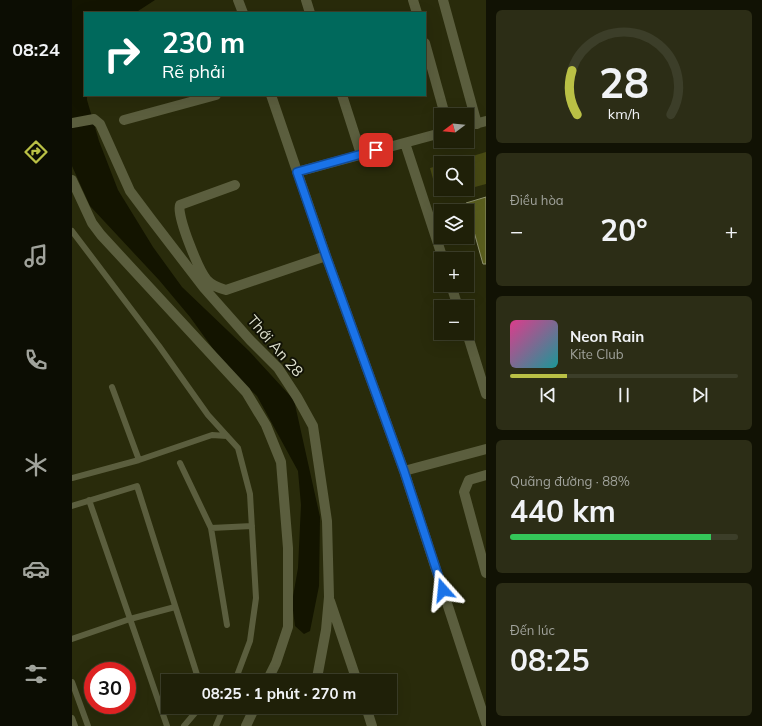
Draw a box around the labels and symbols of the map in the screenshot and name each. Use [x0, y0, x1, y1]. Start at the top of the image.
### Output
north arrow [434, 108, 474, 148]
pin [359, 133, 393, 167]
street label: Thới An 28 [243, 311, 307, 380]
position arrow [422, 569, 464, 611]
speed limit sign: 30 [84, 662, 136, 714]

